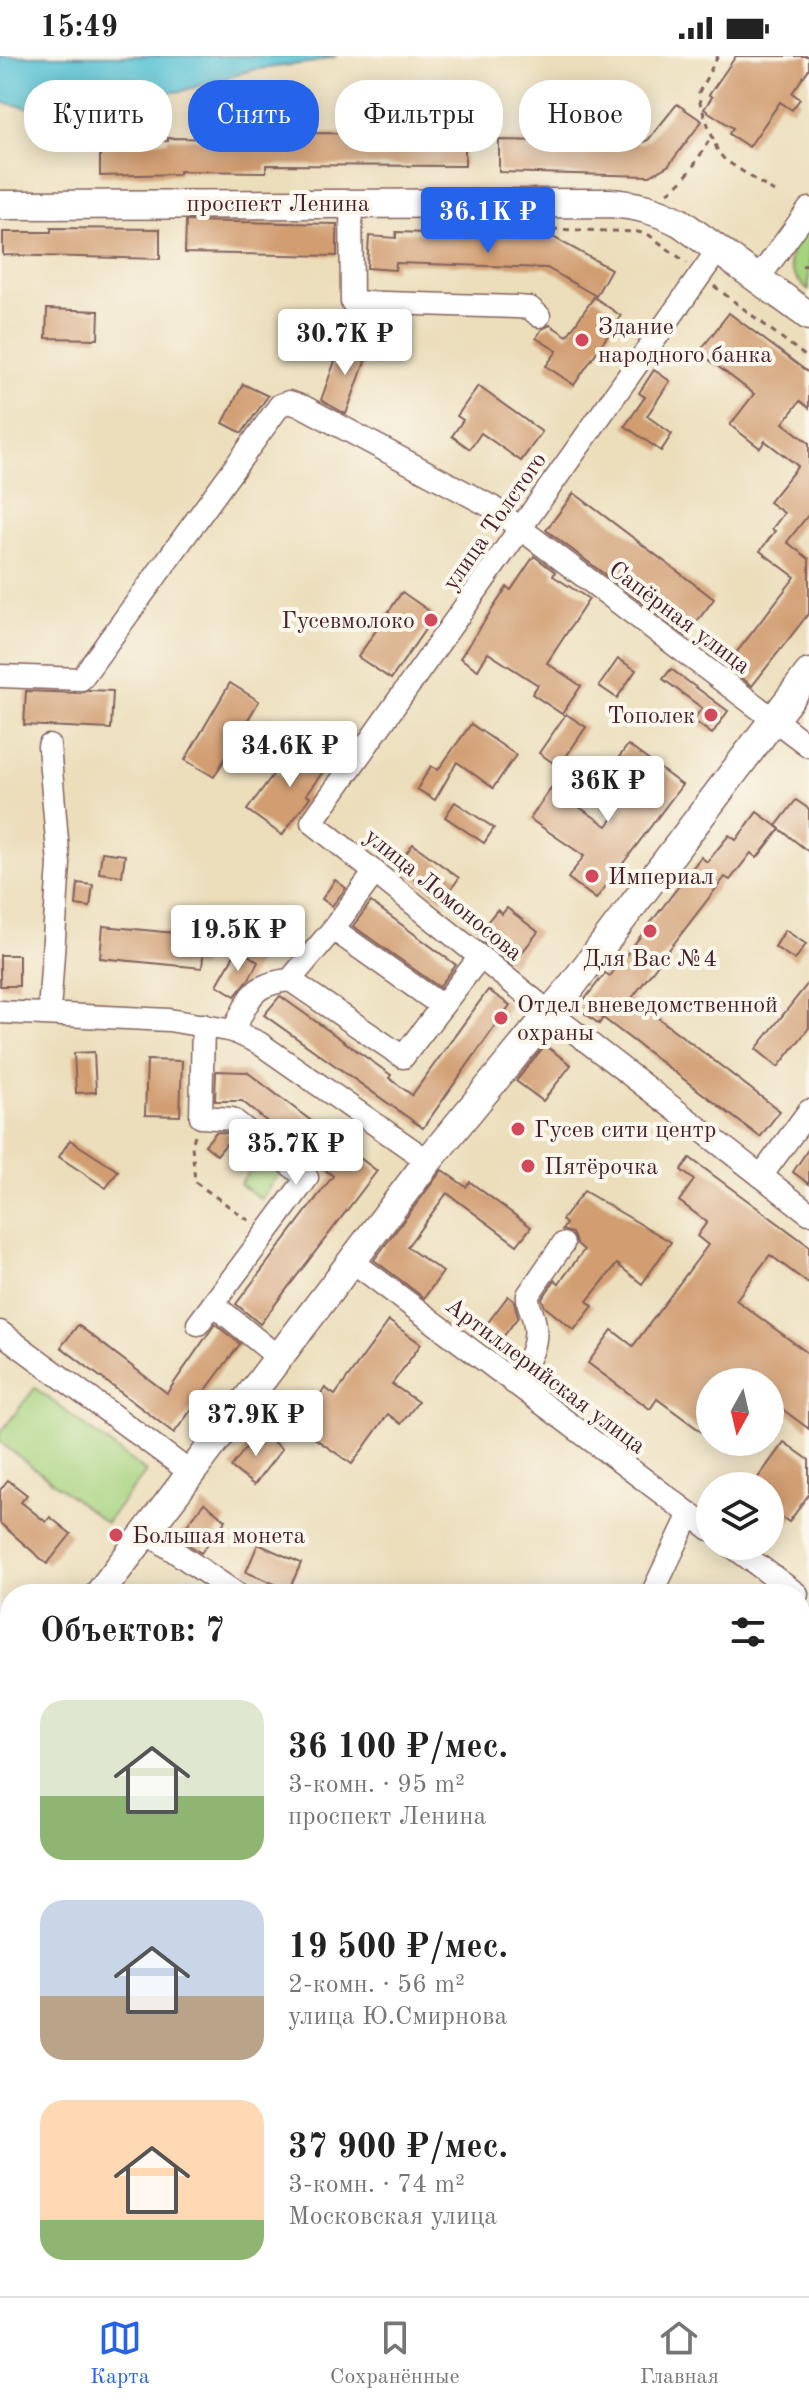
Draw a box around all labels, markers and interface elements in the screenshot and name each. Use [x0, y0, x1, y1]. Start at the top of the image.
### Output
text: 15:49 [40, 13, 118, 43]
chip: Купить [24, 80, 172, 152]
chip: Снять [188, 80, 319, 152]
chip: Фильтры [335, 80, 503, 152]
chip: Новое [519, 80, 651, 152]
pin: 36.1K ₽ [414, 187, 562, 255]
street label: проспект Ленина [186, 193, 370, 217]
text: 36.1K ₽ [439, 200, 537, 226]
pin: 30.7K ₽ [271, 309, 419, 377]
place label: Здание народного банка [598, 316, 772, 368]
text: 30.7K ₽ [296, 322, 394, 348]
marker: Здание народного банка [573, 331, 591, 349]
street label: улица Толстого [439, 449, 552, 596]
street label: Сапёрная улица [604, 558, 754, 679]
place label: Гусевмолоко [281, 610, 415, 634]
marker: Гусевмолоко [422, 611, 440, 629]
place label: Тополек [607, 705, 695, 729]
marker: Тополек [702, 706, 720, 724]
pin: 34.6K ₽ [216, 721, 364, 789]
text: 34.6K ₽ [241, 734, 339, 760]
pin: 36K ₽ [552, 756, 664, 824]
text: 36K ₽ [570, 769, 646, 795]
street label: улица Ломоносова [359, 825, 526, 966]
place label: Империал [608, 866, 714, 890]
marker: Империал [583, 867, 601, 885]
pin: 19.5K ₽ [164, 905, 312, 973]
text: 19.5K ₽ [189, 918, 287, 944]
marker: Для Вас №4 [641, 922, 659, 940]
place label: Для Вас №4 [583, 948, 717, 972]
place label: Отдел вневедомственной охраны [517, 994, 778, 1046]
marker: Отдел вневедомственной охраны [492, 1009, 510, 1027]
pin: 35.7K ₽ [222, 1119, 370, 1187]
place label: Гусев сити центр [534, 1119, 716, 1143]
marker: Гусев сити центр [509, 1120, 527, 1138]
text: 35.7K ₽ [247, 1132, 345, 1158]
place label: Пятёрочка [544, 1156, 658, 1180]
marker: Пятёрочка [519, 1157, 537, 1175]
street label: Артиллерийская улица [440, 1294, 649, 1460]
north arrow [696, 1368, 784, 1456]
map controls [696, 1368, 784, 1560]
pin: 37.9K ₽ [182, 1390, 330, 1458]
text: 37.9K ₽ [207, 1403, 305, 1429]
button: layers [696, 1472, 784, 1560]
place label: Большая монета [132, 1525, 306, 1549]
marker: Большая монета [107, 1526, 125, 1544]
icon: filters [726, 1610, 770, 1654]
text: Объектов: 7 [40, 1615, 225, 1649]
text: 36 100 ₽/мес. [288, 1731, 508, 1765]
icon: home [104, 1732, 200, 1828]
text: 3-комн. · 95 m² [288, 1772, 465, 1798]
text: проспект Ленина [288, 1804, 486, 1830]
text: 19 500 ₽/мес. [288, 1931, 508, 1965]
icon: home [104, 1932, 200, 2028]
text: 2-комн. · 56 m² [288, 1972, 465, 1998]
text: улица Ю.Смирнова [288, 2004, 507, 2030]
text: 37 900 ₽/мес. [288, 2131, 508, 2165]
icon: home [104, 2132, 200, 2228]
text: 3-комн. · 74 m² [288, 2172, 465, 2198]
text: Московская улица [288, 2204, 497, 2230]
tab: Карта [90, 2316, 150, 2391]
tab: Сохранённые [330, 2316, 460, 2391]
tab: Главная [640, 2316, 719, 2391]

